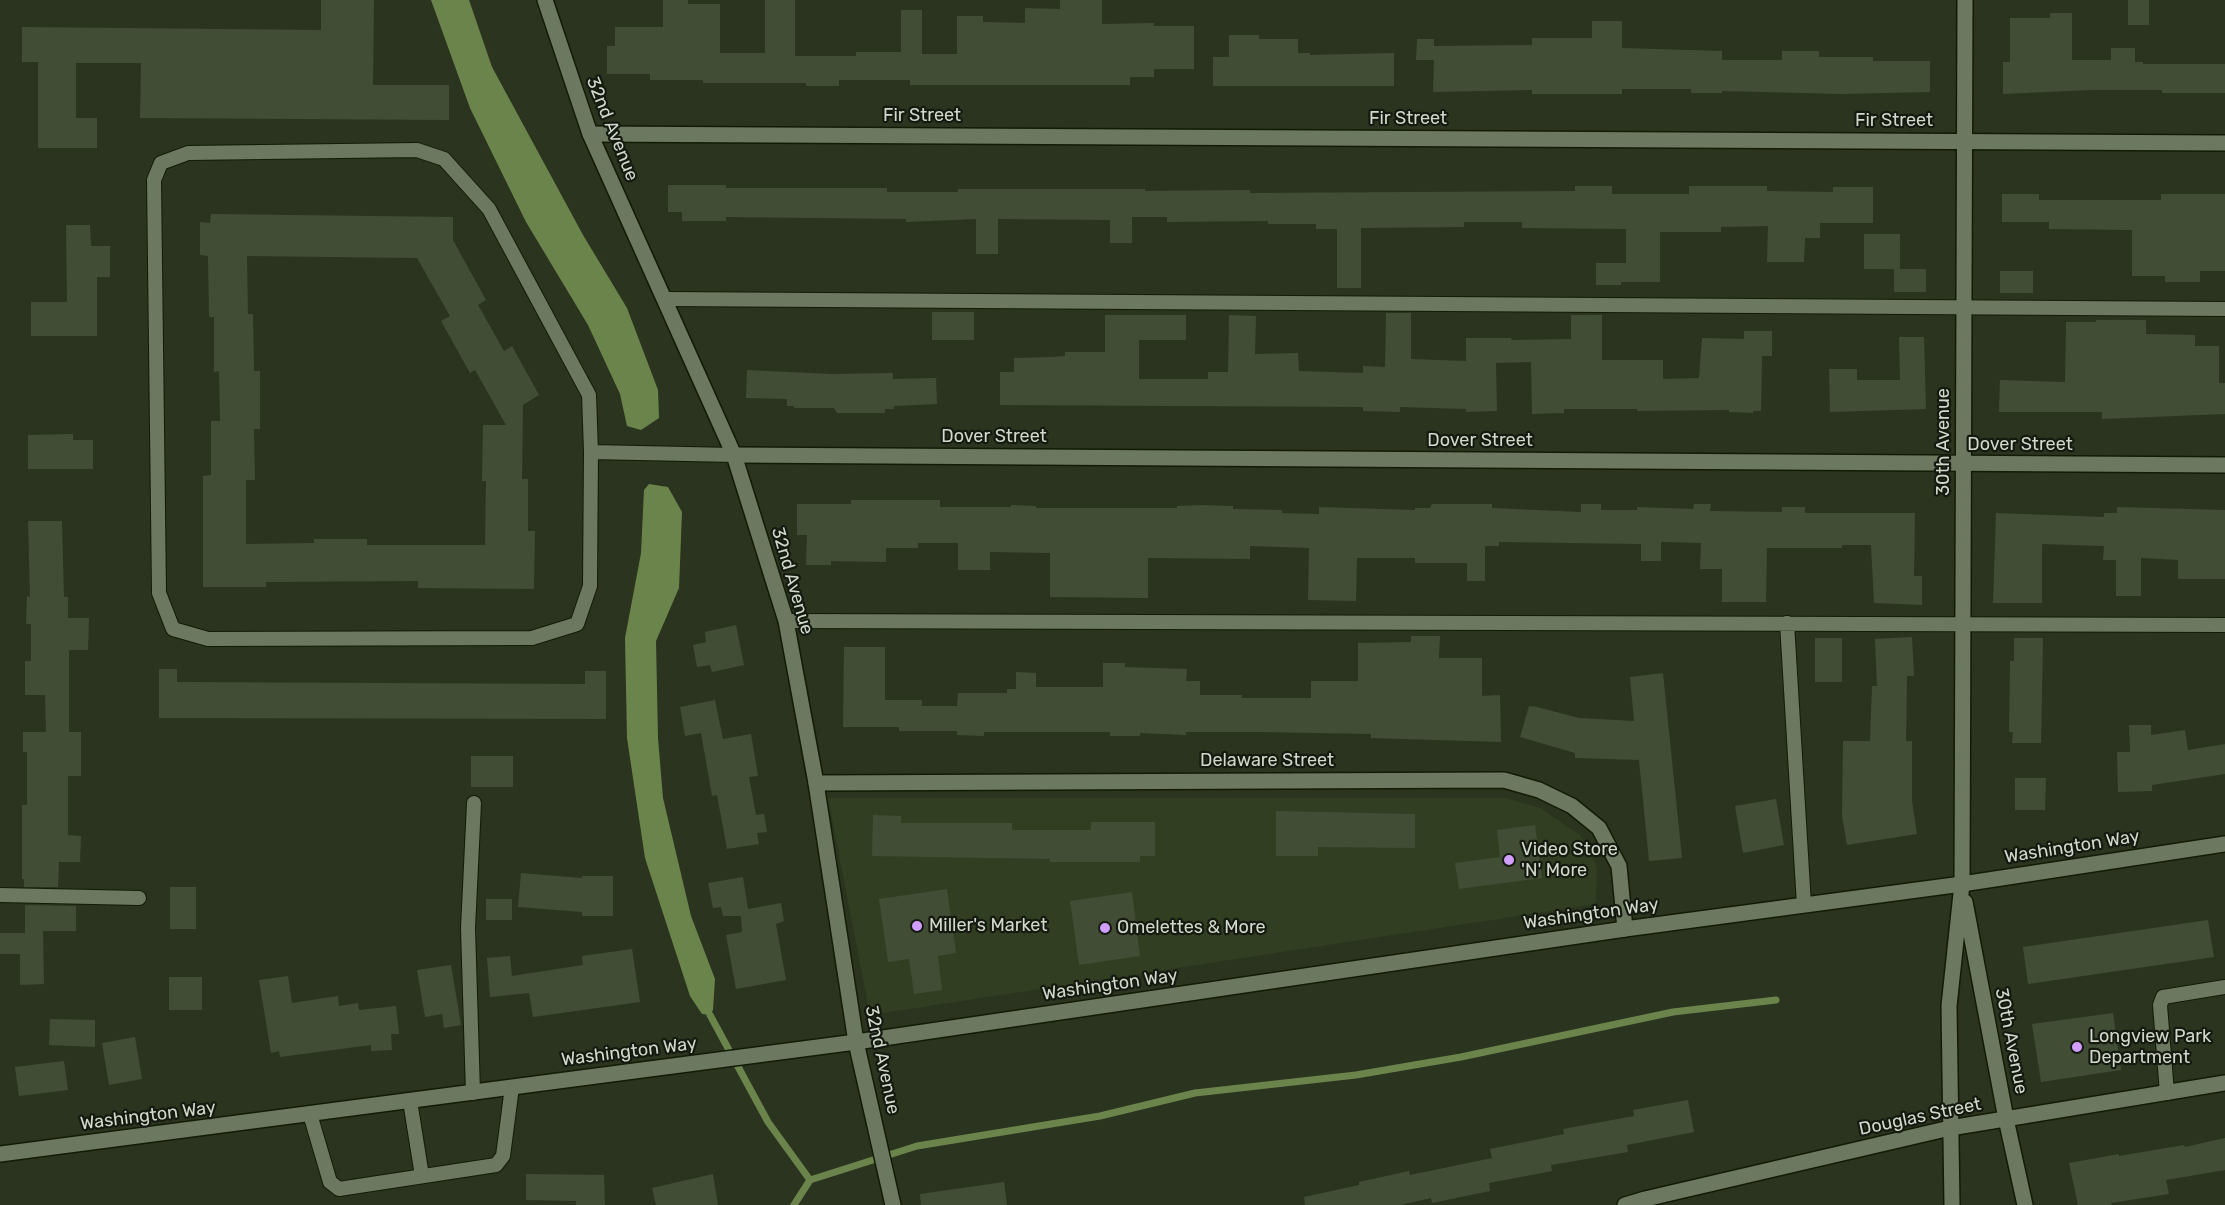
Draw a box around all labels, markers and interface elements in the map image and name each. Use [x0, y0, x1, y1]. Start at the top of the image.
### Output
street label: 32nd Avenue [581, 74, 643, 184]
street label: Fir Street [883, 105, 961, 127]
street label: Fir Street [1369, 108, 1447, 130]
street label: Fir Street [1855, 110, 1933, 132]
street label: 30th Avenue [1933, 388, 1955, 496]
street label: Dover Street [941, 426, 1047, 448]
street label: Dover Street [1427, 430, 1533, 452]
street label: Dover Street [1967, 434, 2073, 456]
street label: 32nd Avenue [766, 525, 818, 637]
street label: Delaware Street [1200, 750, 1334, 772]
street label: Washington Way [2003, 826, 2141, 868]
place label: Video Store 'N' More [1521, 839, 1618, 882]
marker: Video Store 'N' More [1502, 853, 1516, 867]
street label: Washington Way [1522, 894, 1660, 934]
place label: Miller's Market [929, 915, 1047, 937]
place label: Omelettes & More [1117, 917, 1266, 939]
marker: Miller's Market [910, 919, 924, 933]
marker: Omelettes & More [1098, 921, 1112, 935]
street label: Washington Way [1041, 965, 1179, 1005]
street label: 30th Avenue [1990, 986, 2032, 1096]
street label: 32nd Avenue [860, 1004, 904, 1116]
place label: Longview Park Department [2089, 1026, 2211, 1068]
street label: Washington Way [560, 1033, 698, 1071]
marker: Longview Park Department [2070, 1040, 2084, 1054]
street label: Douglas Street [1857, 1094, 1983, 1140]
street label: Washington Way [79, 1097, 217, 1135]

